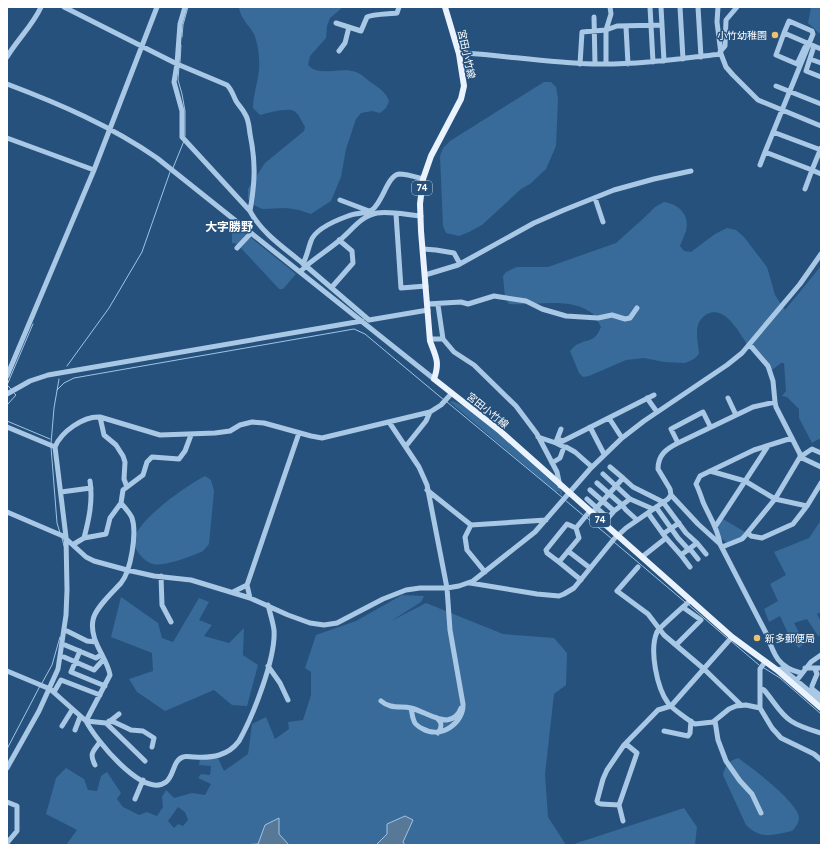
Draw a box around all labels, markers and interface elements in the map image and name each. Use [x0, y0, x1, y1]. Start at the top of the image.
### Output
street label: 宮田小竹線 [455, 28, 478, 80]
place label: 小竹幼稚園 [717, 29, 767, 42]
marker: 小竹幼稚園 [770, 30, 780, 40]
road number: 74 [412, 181, 432, 195]
district label: 大字勝野 [205, 220, 253, 234]
street label: 宮田小竹線 [464, 390, 511, 431]
road number: 74 [590, 513, 610, 527]
place label: 新多郵便局 [765, 632, 815, 645]
marker: 新多郵便局 [752, 633, 762, 643]

